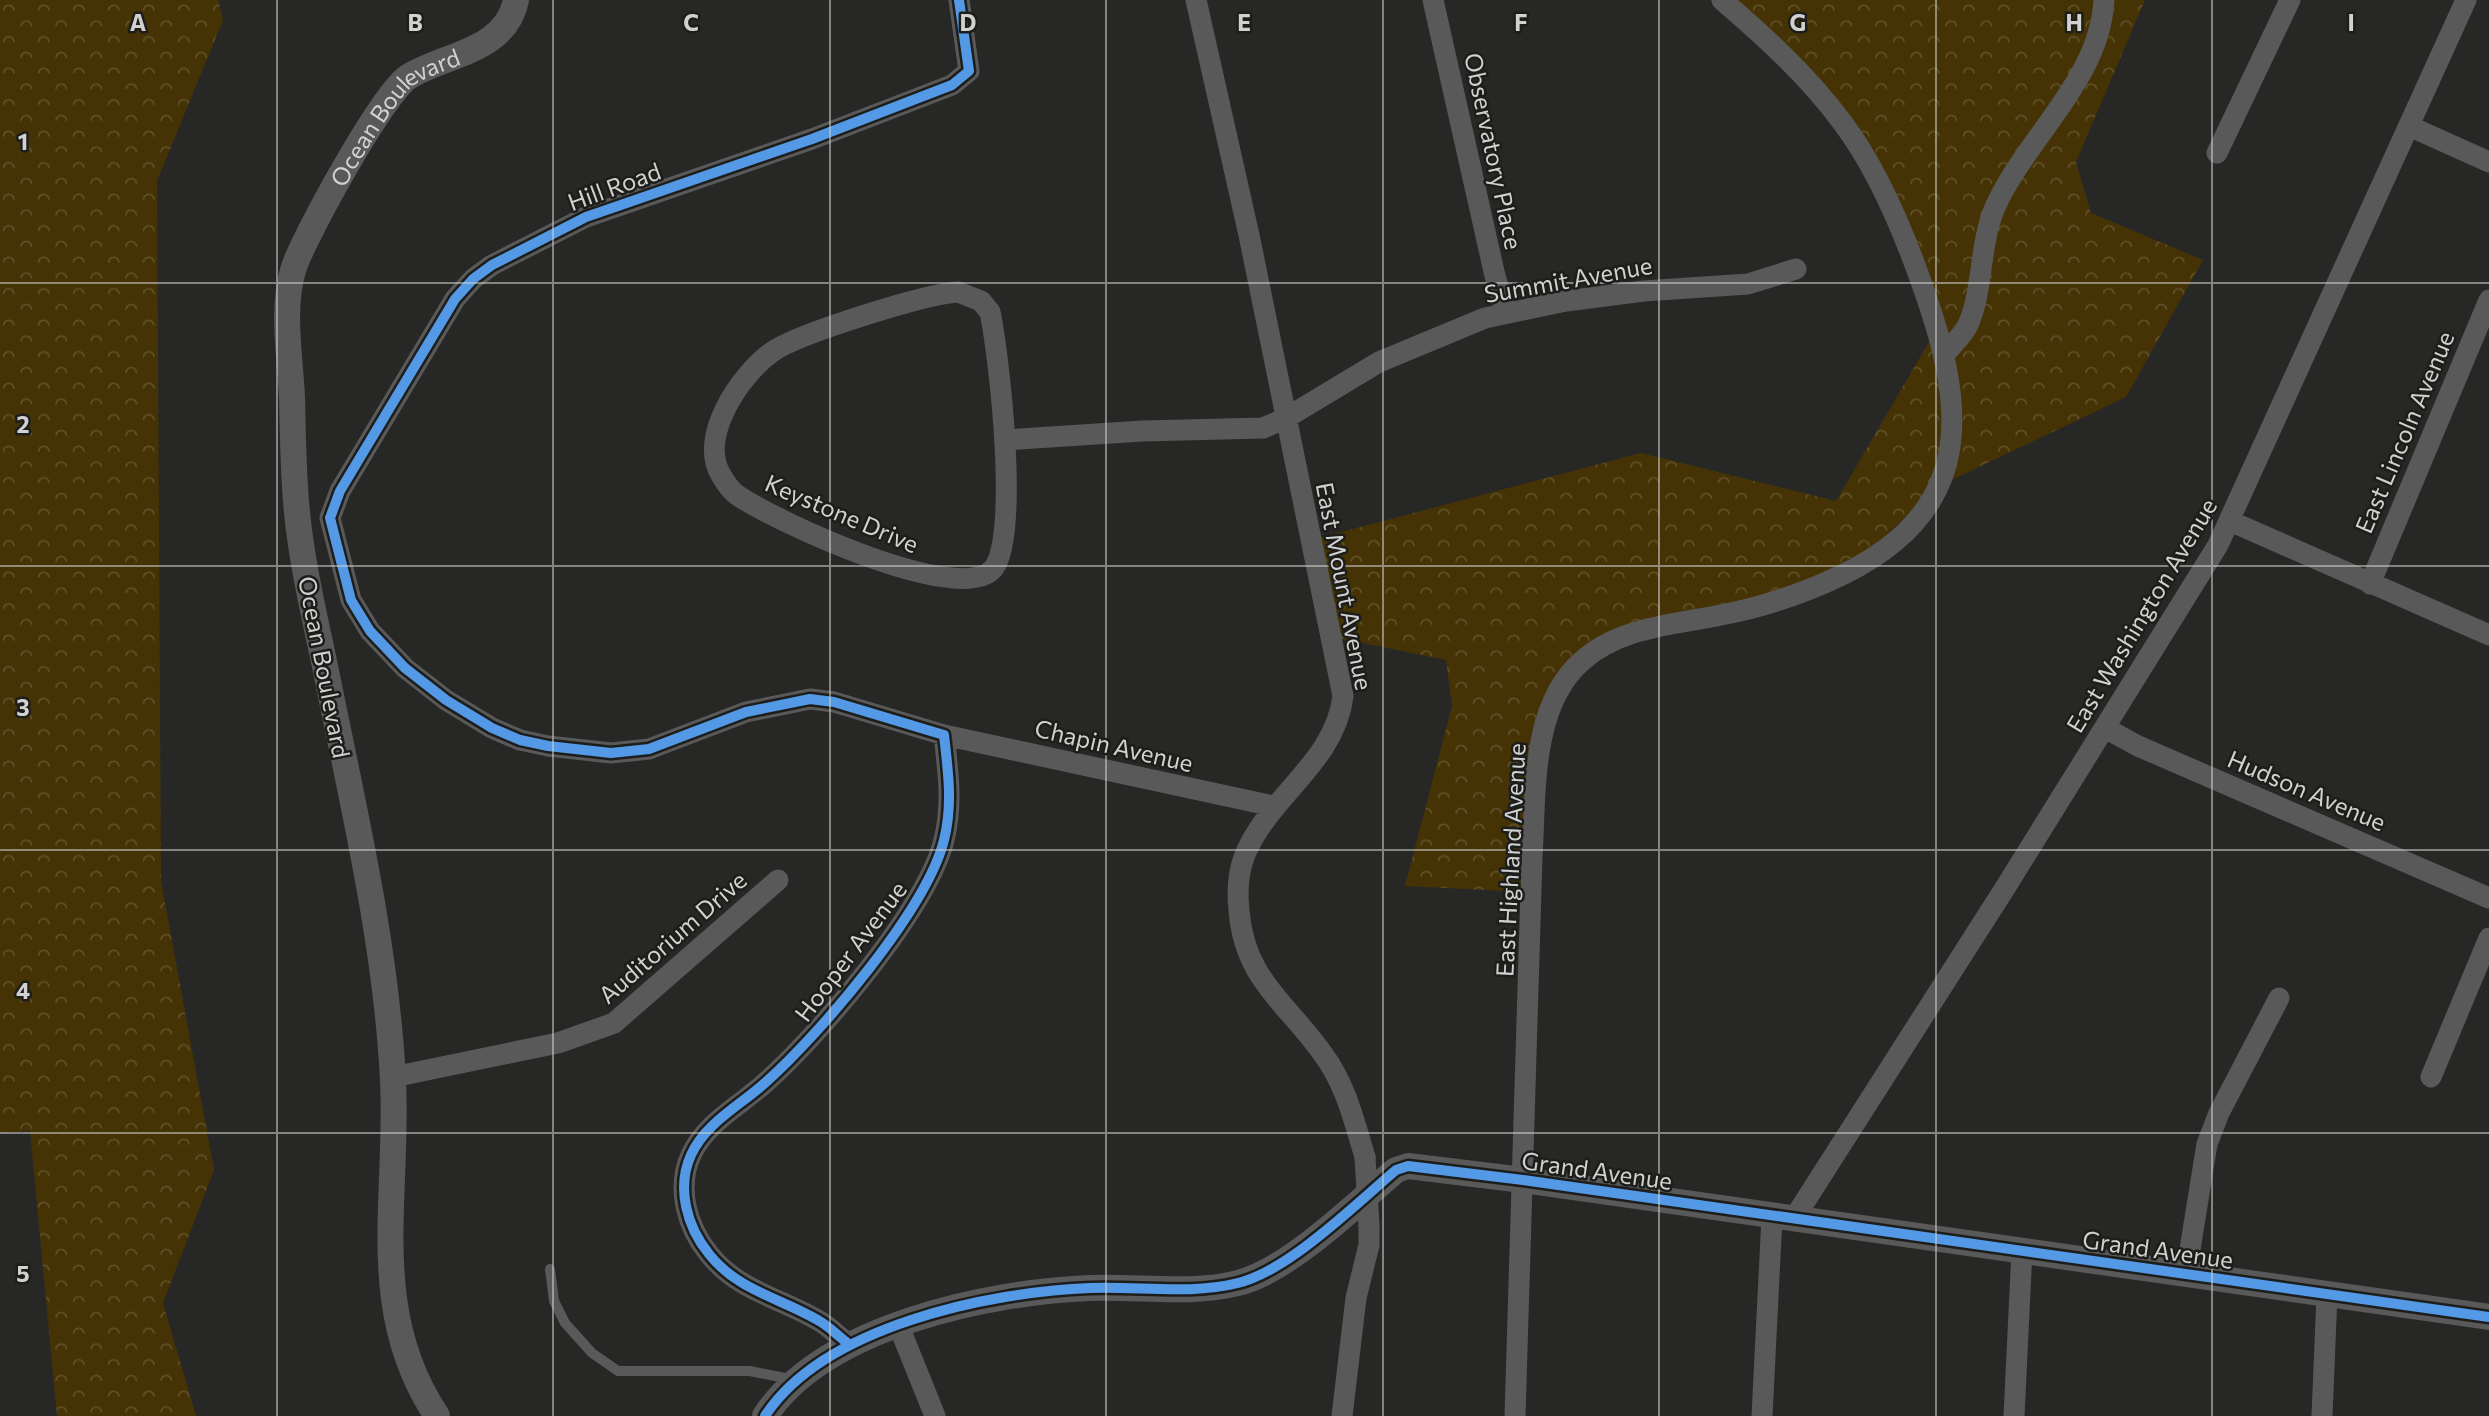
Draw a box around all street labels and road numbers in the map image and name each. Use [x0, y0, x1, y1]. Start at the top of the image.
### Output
street label: Ocean Boulevard [323, 41, 464, 191]
street label: Observatory Place [1459, 50, 1529, 252]
street label: Hill Road [563, 156, 665, 216]
street label: Summit Avenue [1482, 250, 1654, 308]
street label: East Lincoln Avenue [2348, 327, 2460, 537]
street label: Keystone Drive [761, 468, 923, 558]
street label: East Mount Avenue [1311, 480, 1379, 692]
street label: East Washington Avenue [2060, 493, 2222, 737]
street label: Ocean Boulevard [293, 574, 357, 760]
street label: Chapin Avenue [1032, 713, 1196, 777]
street label: East Highland Avenue [1489, 742, 1531, 978]
street label: Hudson Avenue [2224, 744, 2390, 836]
street label: Auditorium Drive [592, 865, 752, 1009]
street label: Hooper Avenue [788, 875, 912, 1027]
street label: Grand Avenue [1520, 1145, 1674, 1195]
street label: Grand Avenue [2081, 1224, 2235, 1274]

